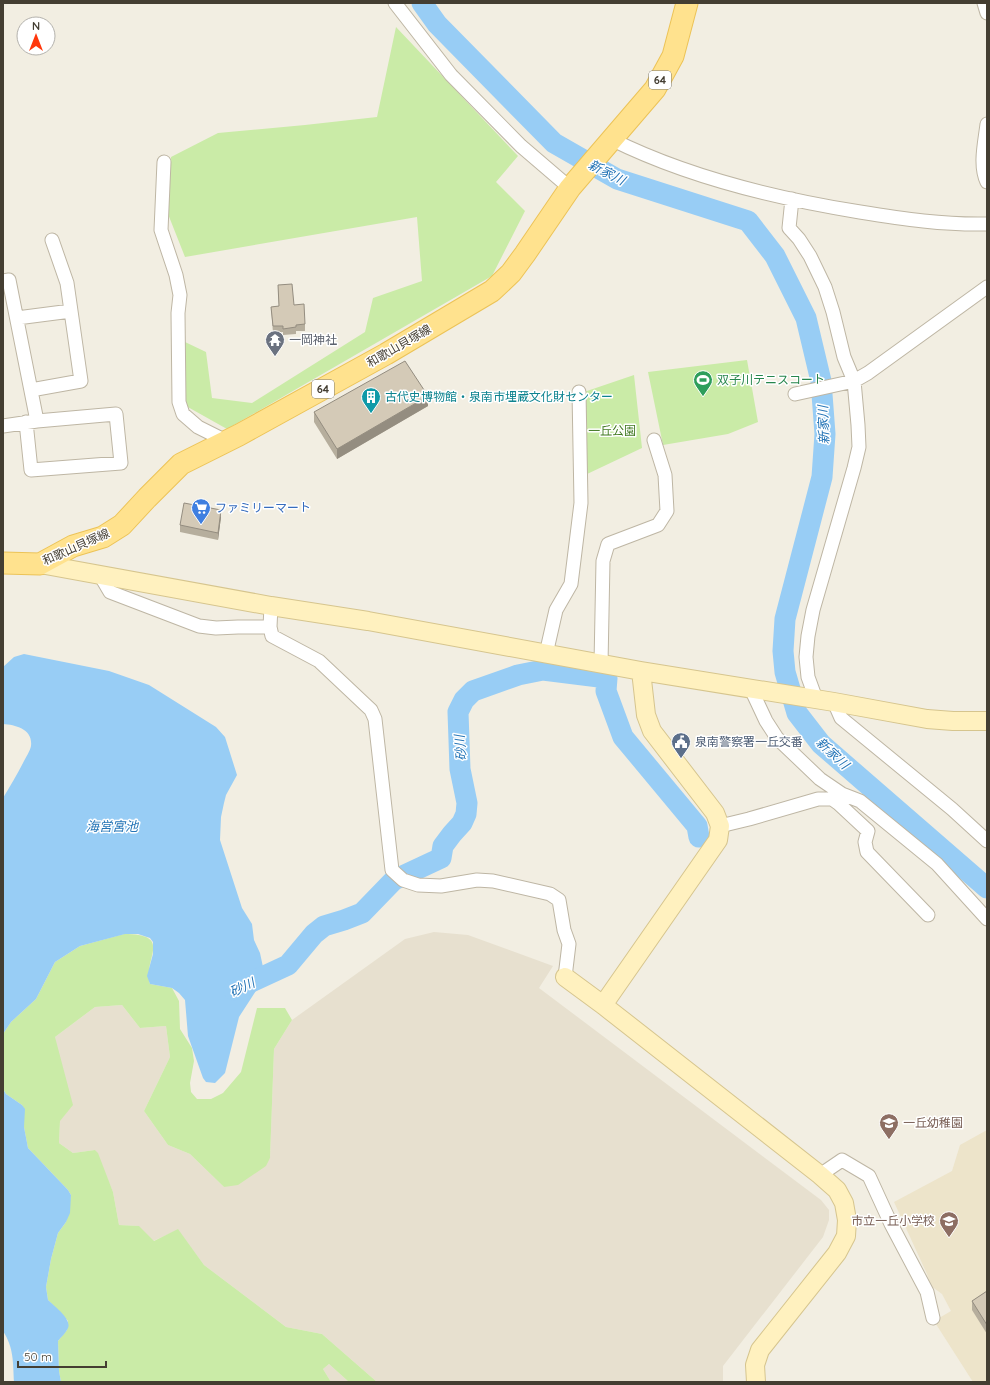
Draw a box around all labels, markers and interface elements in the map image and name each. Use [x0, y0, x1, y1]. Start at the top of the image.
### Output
north arrow [16, 16, 56, 56]
text: N [32, 19, 40, 33]
road number: 64 [649, 71, 671, 89]
water label: 新家川 [586, 156, 630, 189]
street label: 和歌山貝塚線 [364, 321, 434, 370]
temple icon: 一岡神社 [264, 329, 286, 357]
place label: 一岡神社 [289, 332, 337, 347]
sports icon: 双子川テニスコート [692, 369, 714, 397]
place label: 双子川テニスコート [717, 372, 825, 387]
road number: 64 [312, 380, 334, 398]
building icon: 古代史博物館・泉南市埋蔵文化財センター [360, 386, 382, 414]
place label: 古代史博物館・泉南市埋蔵文化財センター [385, 389, 613, 404]
water label: 新家川 [814, 403, 832, 445]
park label: 一丘公園 [588, 423, 636, 438]
supermarket icon: ファミリーマート [190, 497, 212, 525]
place label: ファミリーマート [215, 500, 311, 515]
street label: 和歌山貝塚線 [40, 525, 112, 568]
public building icon: 泉南警察署一丘交番 [670, 731, 692, 759]
water label: 砂川 [451, 732, 469, 762]
place label: 泉南警察署一丘交番 [695, 734, 803, 749]
water label: 新家川 [813, 734, 854, 774]
water label: 海営宮池 [86, 818, 140, 834]
water label: 砂川 [227, 973, 259, 1000]
school or university icon: 一丘幼稚園 [878, 1112, 900, 1140]
place label: 一丘幼稚園 [903, 1115, 963, 1130]
school or university icon: 市立一丘小学校 [938, 1210, 960, 1238]
place label: 市立一丘小学校 [851, 1213, 935, 1228]
scale bar [18, 1343, 106, 1369]
text: 50 m [24, 1349, 52, 1364]

